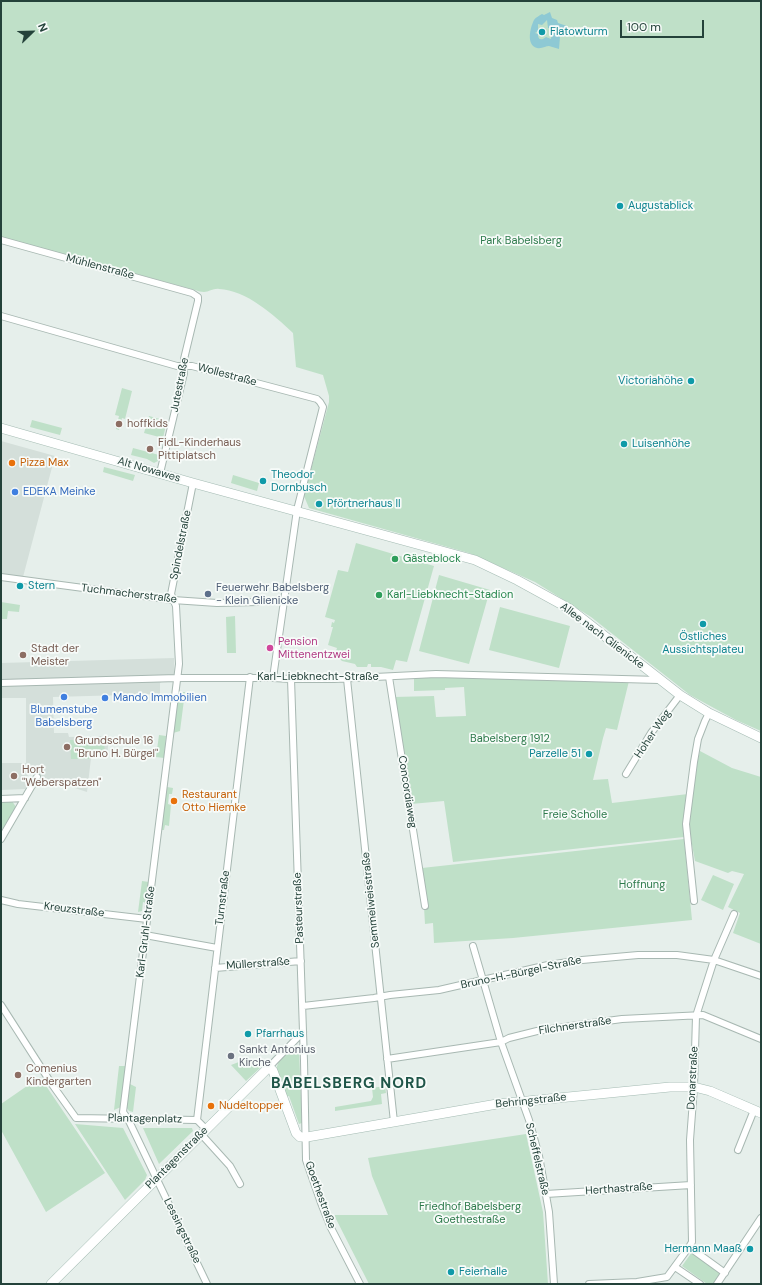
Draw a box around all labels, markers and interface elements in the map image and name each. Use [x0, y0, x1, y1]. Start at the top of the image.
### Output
north arrow [12, 12, 52, 52]
scale bar [622, 12, 706, 38]
text: 100 m [627, 19, 661, 35]
text: N [35, 21, 51, 34]
place label: Flatowturm [550, 25, 608, 39]
marker: Flatowturm [537, 27, 547, 37]
place label: Augustablick [628, 199, 693, 213]
marker: Augustablick [615, 201, 625, 211]
park label: Park Babelsberg [480, 234, 562, 248]
street label: Mühlenstraße [65, 252, 135, 282]
street label: Jutestraße [168, 357, 192, 413]
street label: Wollestraße [196, 361, 258, 389]
place label: Victoriahöhe [618, 374, 683, 388]
marker: Victoriahöhe [686, 376, 696, 386]
place label: hoffkids [127, 417, 168, 431]
marker: hoffkids [114, 419, 124, 429]
place label: FidL-Kinderhaus Pittiplatsch [158, 436, 241, 462]
place label: Luisenhöhe [632, 437, 690, 451]
marker: Luisenhöhe [619, 439, 629, 449]
marker: FidL-Kinderhaus Pittiplatsch [145, 444, 155, 454]
street label: Alt Nowawes [116, 455, 182, 485]
place label: Pizza Max [20, 456, 69, 470]
marker: Pizza Max [7, 458, 17, 468]
place label: Theodor Dornbusch [271, 468, 327, 494]
marker: Theodor Dornbusch [258, 476, 268, 486]
place label: EDEKA Meinke [23, 485, 96, 499]
marker: EDEKA Meinke [10, 487, 20, 497]
place label: Pförtnerhaus II [327, 497, 401, 511]
marker: Pförtnerhaus II [314, 499, 324, 509]
street label: Spindelstraße [168, 509, 194, 581]
place label: Gästeblock [403, 552, 461, 566]
marker: Gästeblock [390, 554, 400, 564]
place label: Stern [28, 579, 55, 593]
marker: Stern [15, 581, 25, 591]
place label: Feuerwehr Babelsberg - Klein Glienicke [216, 581, 329, 607]
street label: Tuchmacherstraße [80, 582, 178, 606]
place label: Karl-Liebknecht-Stadion [387, 588, 513, 602]
marker: Feuerwehr Babelsberg - Klein Glienicke [203, 589, 213, 599]
marker: Karl-Liebknecht-Stadion [374, 590, 384, 600]
street label: Allee nach Glienicke [557, 600, 647, 672]
marker: Östliches Aussichtsplateu [698, 619, 708, 629]
place label: Östliches Aussichtsplateu [662, 630, 744, 656]
place label: Pension Mittenentzwei [278, 635, 350, 661]
place label: Stadt der Meister [31, 642, 79, 668]
marker: Pension Mittenentzwei [265, 643, 275, 653]
marker: Stadt der Meister [18, 650, 28, 660]
street label: Karl-Liebknecht-Straße [257, 670, 379, 684]
place label: Mando Immobilien [113, 691, 207, 705]
marker: Blumenstube Babelsberg [59, 692, 69, 702]
marker: Mando Immobilien [100, 693, 110, 703]
place label: Blumenstube Babelsberg [31, 703, 97, 729]
street label: Hoher Weg [632, 707, 674, 761]
park label: Babelsberg 1912 [470, 732, 550, 746]
place label: Grundschule 16 "Bruno H. Bürgel" [75, 734, 158, 760]
marker: Grundschule 16 "Bruno H. Bürgel" [62, 742, 72, 752]
place label: Parzelle 51 [529, 747, 581, 761]
marker: Parzelle 51 [584, 749, 594, 759]
street label: Concordiaweg [395, 755, 419, 829]
place label: Hort "Weberspatzen" [22, 763, 102, 789]
marker: Hort "Weberspatzen" [9, 771, 19, 781]
place label: Restaurant Otto Hiemke [182, 788, 246, 814]
marker: Restaurant Otto Hiemke [169, 796, 179, 806]
park label: Freie Scholle [543, 808, 607, 822]
street label: Semmelweisstraße [359, 851, 383, 949]
street label: Turnstraße [213, 870, 233, 926]
street label: Pasteurstraße [291, 872, 307, 944]
park label: Hoffnung [619, 878, 665, 892]
street label: Karl-Gruhl-Straße [134, 885, 158, 979]
street label: Kreuzstraße [43, 900, 105, 920]
street label: Bruno-H.-Bürgel-Straße [459, 954, 583, 992]
street label: Müllerstraße [226, 955, 290, 973]
street label: Filchnerstraße [538, 1014, 612, 1038]
place label: Pfarrhaus [256, 1027, 304, 1041]
marker: Pfarrhaus [243, 1029, 253, 1039]
place label: Sankt Antonius Kirche [239, 1043, 316, 1069]
street label: Donarstraße [685, 1046, 701, 1110]
marker: Sankt Antonius Kirche [226, 1051, 236, 1061]
place label: Comenius Kindergarten [26, 1062, 91, 1088]
marker: Comenius Kindergarten [13, 1070, 23, 1080]
district label: BABELSBERG NORD [271, 1075, 427, 1093]
street label: Behringstraße [495, 1091, 567, 1111]
place label: Nudeltopper [219, 1099, 283, 1113]
marker: Nudeltopper [206, 1101, 216, 1111]
street label: Plantagenplatz [108, 1112, 182, 1126]
street label: Scheffelstraße [522, 1121, 552, 1197]
street label: Plantagenstraße [143, 1124, 211, 1192]
street label: Goethestraße [302, 1159, 338, 1231]
street label: Herthastraße [585, 1180, 653, 1198]
street label: Lessingstraße [161, 1196, 203, 1266]
park label: Friedhof Babelsberg Goethestraße [419, 1200, 521, 1226]
place label: Hermann Maaß [664, 1242, 742, 1256]
marker: Hermann Maaß [745, 1244, 755, 1254]
place label: Feierhalle [459, 1265, 507, 1279]
marker: Feierhalle [446, 1267, 456, 1277]

